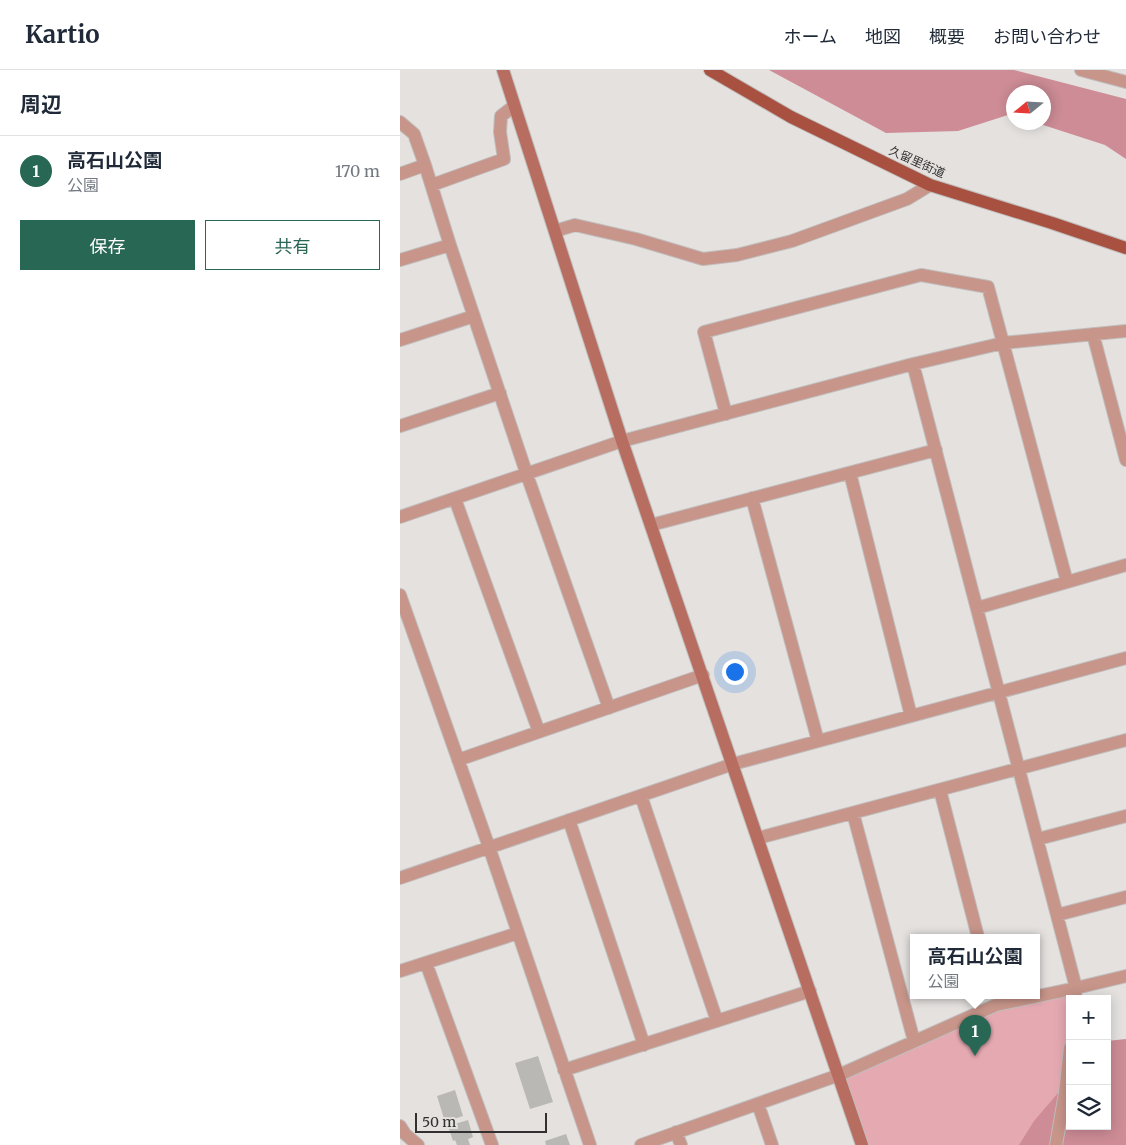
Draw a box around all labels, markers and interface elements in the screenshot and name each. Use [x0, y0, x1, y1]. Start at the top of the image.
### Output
text: Kartio [25, 19, 100, 50]
text: ホーム [784, 25, 837, 48]
text: 地図 [865, 25, 901, 48]
text: 概要 [929, 25, 965, 48]
text: お問い合わせ [993, 25, 1101, 48]
north arrow [1006, 85, 1051, 130]
text: 周辺 [20, 91, 62, 118]
street label: 久留里街道 [887, 142, 948, 181]
text: 高石山公園 [67, 148, 162, 172]
text: 1 [32, 161, 40, 181]
text: 170 m [335, 161, 380, 181]
text: 公園 [67, 175, 99, 195]
button: 保存 [20, 220, 195, 270]
button: 共有 [205, 220, 380, 270]
your location [722, 659, 748, 685]
popup [910, 934, 1040, 999]
text: 高石山公園 [927, 944, 1023, 968]
text: 公園 [927, 971, 960, 991]
map controls [1066, 995, 1111, 1130]
button: + [1066, 995, 1111, 1040]
pin: 1 [959, 1015, 991, 1056]
button: − [1066, 1040, 1111, 1085]
button: layers [1066, 1085, 1111, 1130]
scale bar [415, 1110, 548, 1133]
text: 50 m [422, 1113, 456, 1131]

